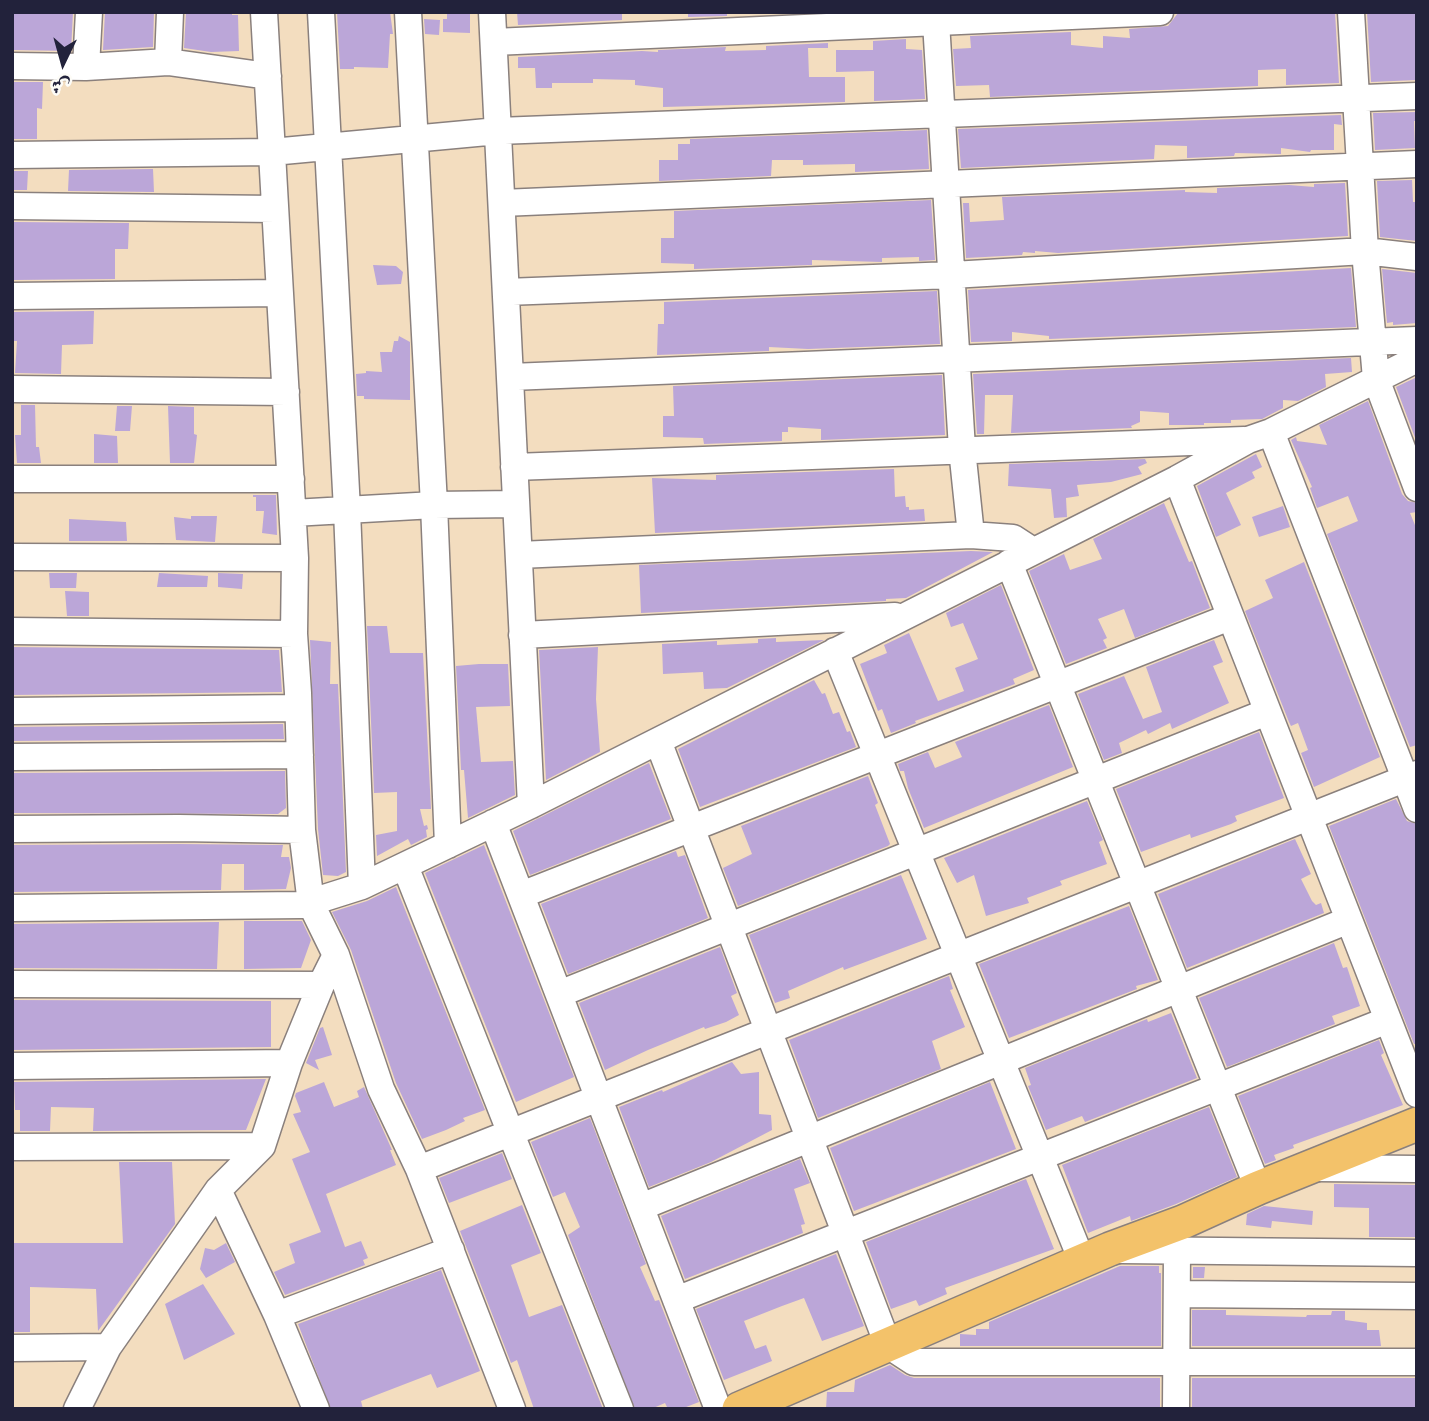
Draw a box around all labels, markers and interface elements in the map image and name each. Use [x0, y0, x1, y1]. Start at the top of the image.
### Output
north arrow [28, 28, 98, 98]
text: ش [51, 70, 72, 99]

